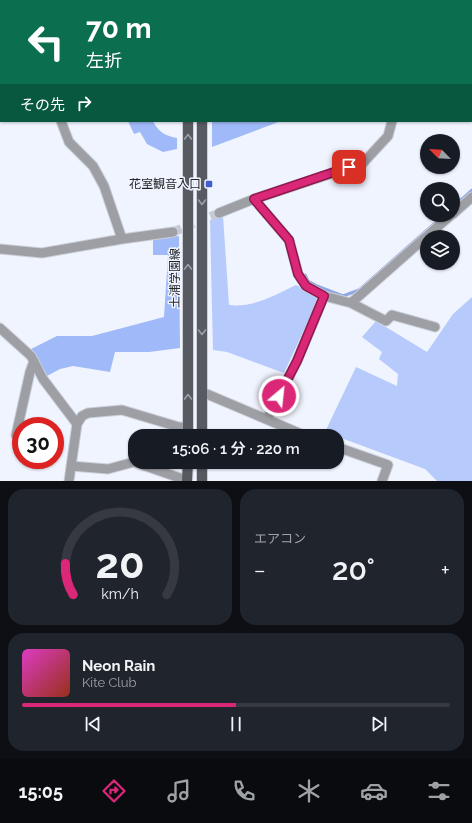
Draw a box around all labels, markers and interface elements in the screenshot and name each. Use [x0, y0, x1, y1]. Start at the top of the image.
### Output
text: 70 m [86, 12, 152, 45]
icon: left [20, 16, 72, 68]
text: 左折 [86, 50, 122, 71]
icon: right [73, 92, 95, 114]
text: その先 [20, 96, 65, 114]
one-way arrow [184, 134, 192, 140]
north arrow [420, 134, 460, 174]
map controls [420, 134, 460, 270]
pin [332, 150, 366, 184]
icon: arrive [338, 156, 360, 178]
place label: 花室観音入口 [129, 177, 201, 191]
marker: 花室観音入口 [204, 179, 214, 189]
button: search [420, 182, 460, 222]
one-way arrow [198, 199, 206, 205]
button: layers [420, 230, 460, 270]
street label: 土浦学園線 [168, 248, 182, 308]
one-way arrow [184, 264, 192, 270]
one-way arrow [198, 329, 206, 335]
position arrow [258, 375, 300, 417]
one-way arrow [184, 394, 192, 400]
speed limit sign: 30 [12, 417, 64, 469]
text: 15:06 · 1 分 · 220 m [172, 440, 300, 458]
text: エアコン [254, 531, 306, 546]
text: 20 [96, 539, 144, 588]
text: 20° [332, 552, 375, 587]
text: − [254, 557, 266, 583]
text: + [441, 557, 450, 583]
text: km/h [101, 586, 139, 602]
text: Neon Rain [82, 657, 155, 675]
text: Kite Club [82, 675, 137, 690]
icon: previous [82, 713, 104, 735]
icon: pause [225, 713, 247, 735]
icon: next [368, 713, 390, 735]
icon: directions [100, 777, 128, 805]
icon: music [165, 777, 193, 805]
icon: phone [230, 777, 258, 805]
icon: climate [295, 777, 323, 805]
icon: car [360, 777, 388, 805]
icon: filters [425, 777, 453, 805]
text: 15:05 [19, 781, 63, 802]

